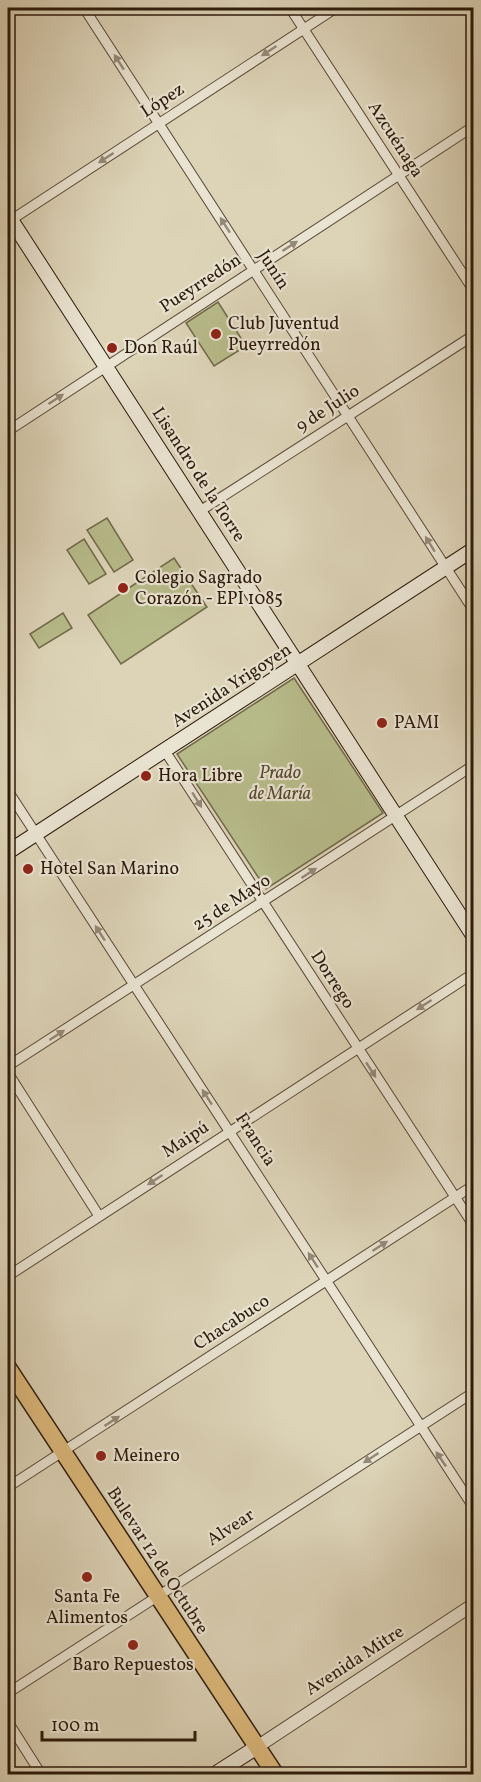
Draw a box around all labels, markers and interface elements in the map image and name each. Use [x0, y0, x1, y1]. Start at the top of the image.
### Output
one-way arrow [262, 45, 278, 57]
one-way arrow [113, 54, 124, 70]
street label: López [136, 78, 190, 124]
street label: Azcuénaga [361, 97, 429, 183]
one-way arrow [98, 152, 114, 163]
one-way arrow [219, 218, 231, 234]
one-way arrow [282, 241, 298, 252]
street label: Junín [251, 245, 295, 295]
street label: Pueyrredón [155, 248, 247, 320]
place label: Club Juventud Pueyrredón [228, 312, 340, 358]
marker: Club Juventud Pueyrredón [209, 327, 223, 341]
place label: Don Raúl [124, 336, 198, 361]
marker: Don Raúl [105, 341, 119, 355]
street label: 9 de Julio [291, 379, 365, 439]
one-way arrow [48, 393, 65, 404]
street label: Lisandro de la Torre [145, 403, 251, 547]
one-way arrow [425, 536, 436, 552]
place label: Colegio Sagrado Corazón - EPI 1085 [135, 566, 283, 612]
marker: Colegio Sagrado Corazón - EPI 1085 [116, 581, 130, 595]
street label: Avenida Yrigoyen [167, 638, 297, 734]
place label: PAMI [394, 711, 439, 736]
marker: PAMI [375, 716, 389, 730]
park label: Prado de María [249, 761, 311, 807]
place label: Hora Libre [158, 764, 243, 789]
marker: Hora Libre [139, 769, 153, 783]
one-way arrow [191, 792, 202, 808]
place label: Hotel San Marino [40, 857, 179, 882]
marker: Hotel San Marino [21, 862, 35, 876]
one-way arrow [301, 867, 317, 878]
street label: 25 de Mayo [188, 868, 276, 938]
one-way arrow [95, 925, 106, 941]
street label: Dorrego [304, 946, 360, 1014]
one-way arrow [417, 999, 433, 1011]
one-way arrow [49, 1029, 65, 1040]
one-way arrow [365, 1061, 377, 1077]
one-way arrow [201, 1088, 212, 1105]
street label: Francia [228, 1108, 282, 1172]
street label: Maipú [158, 1115, 214, 1165]
one-way arrow [148, 1174, 164, 1186]
one-way arrow [372, 1240, 389, 1251]
one-way arrow [308, 1252, 319, 1268]
street label: Chacabuco [189, 1289, 275, 1357]
one-way arrow [103, 1415, 119, 1427]
place label: Meinero [113, 1444, 180, 1469]
marker: Meinero [94, 1449, 108, 1463]
one-way arrow [363, 1452, 379, 1463]
one-way arrow [435, 1452, 447, 1468]
street label: Bulevar 12 de Octubre [100, 1483, 214, 1639]
street label: Alvear [202, 1503, 260, 1553]
marker: Santa Fe Alimentos [80, 1570, 94, 1584]
place label: Santa Fe Alimentos [46, 1585, 128, 1631]
street label: Avenida Mitre [301, 1620, 409, 1702]
marker: Baro Repuestos [126, 1638, 140, 1652]
place label: Baro Repuestos [72, 1653, 194, 1678]
scale bar [42, 1704, 195, 1742]
text: 100 m [51, 1714, 100, 1739]

